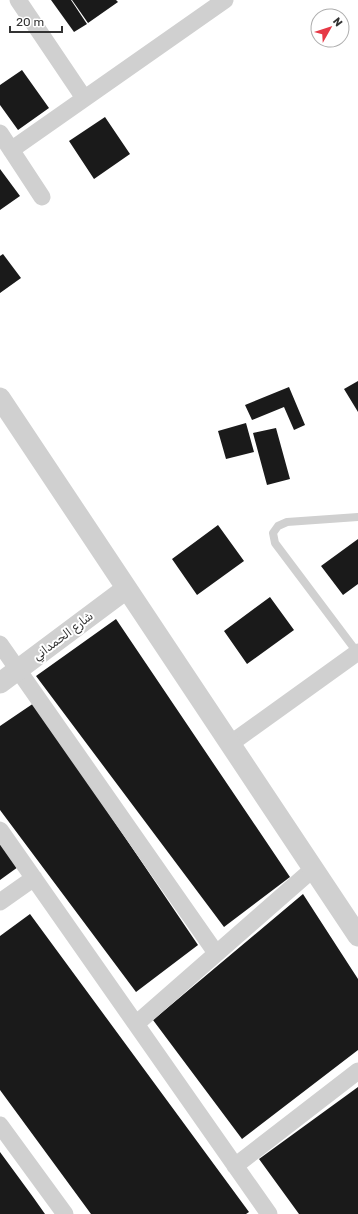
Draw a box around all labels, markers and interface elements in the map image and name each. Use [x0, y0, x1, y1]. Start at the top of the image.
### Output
scale bar [10, 8, 62, 34]
north arrow [310, 8, 350, 48]
text: 20 m [16, 15, 44, 29]
text: N [330, 15, 345, 29]
street label: شارع الحمداني [30, 609, 97, 665]

